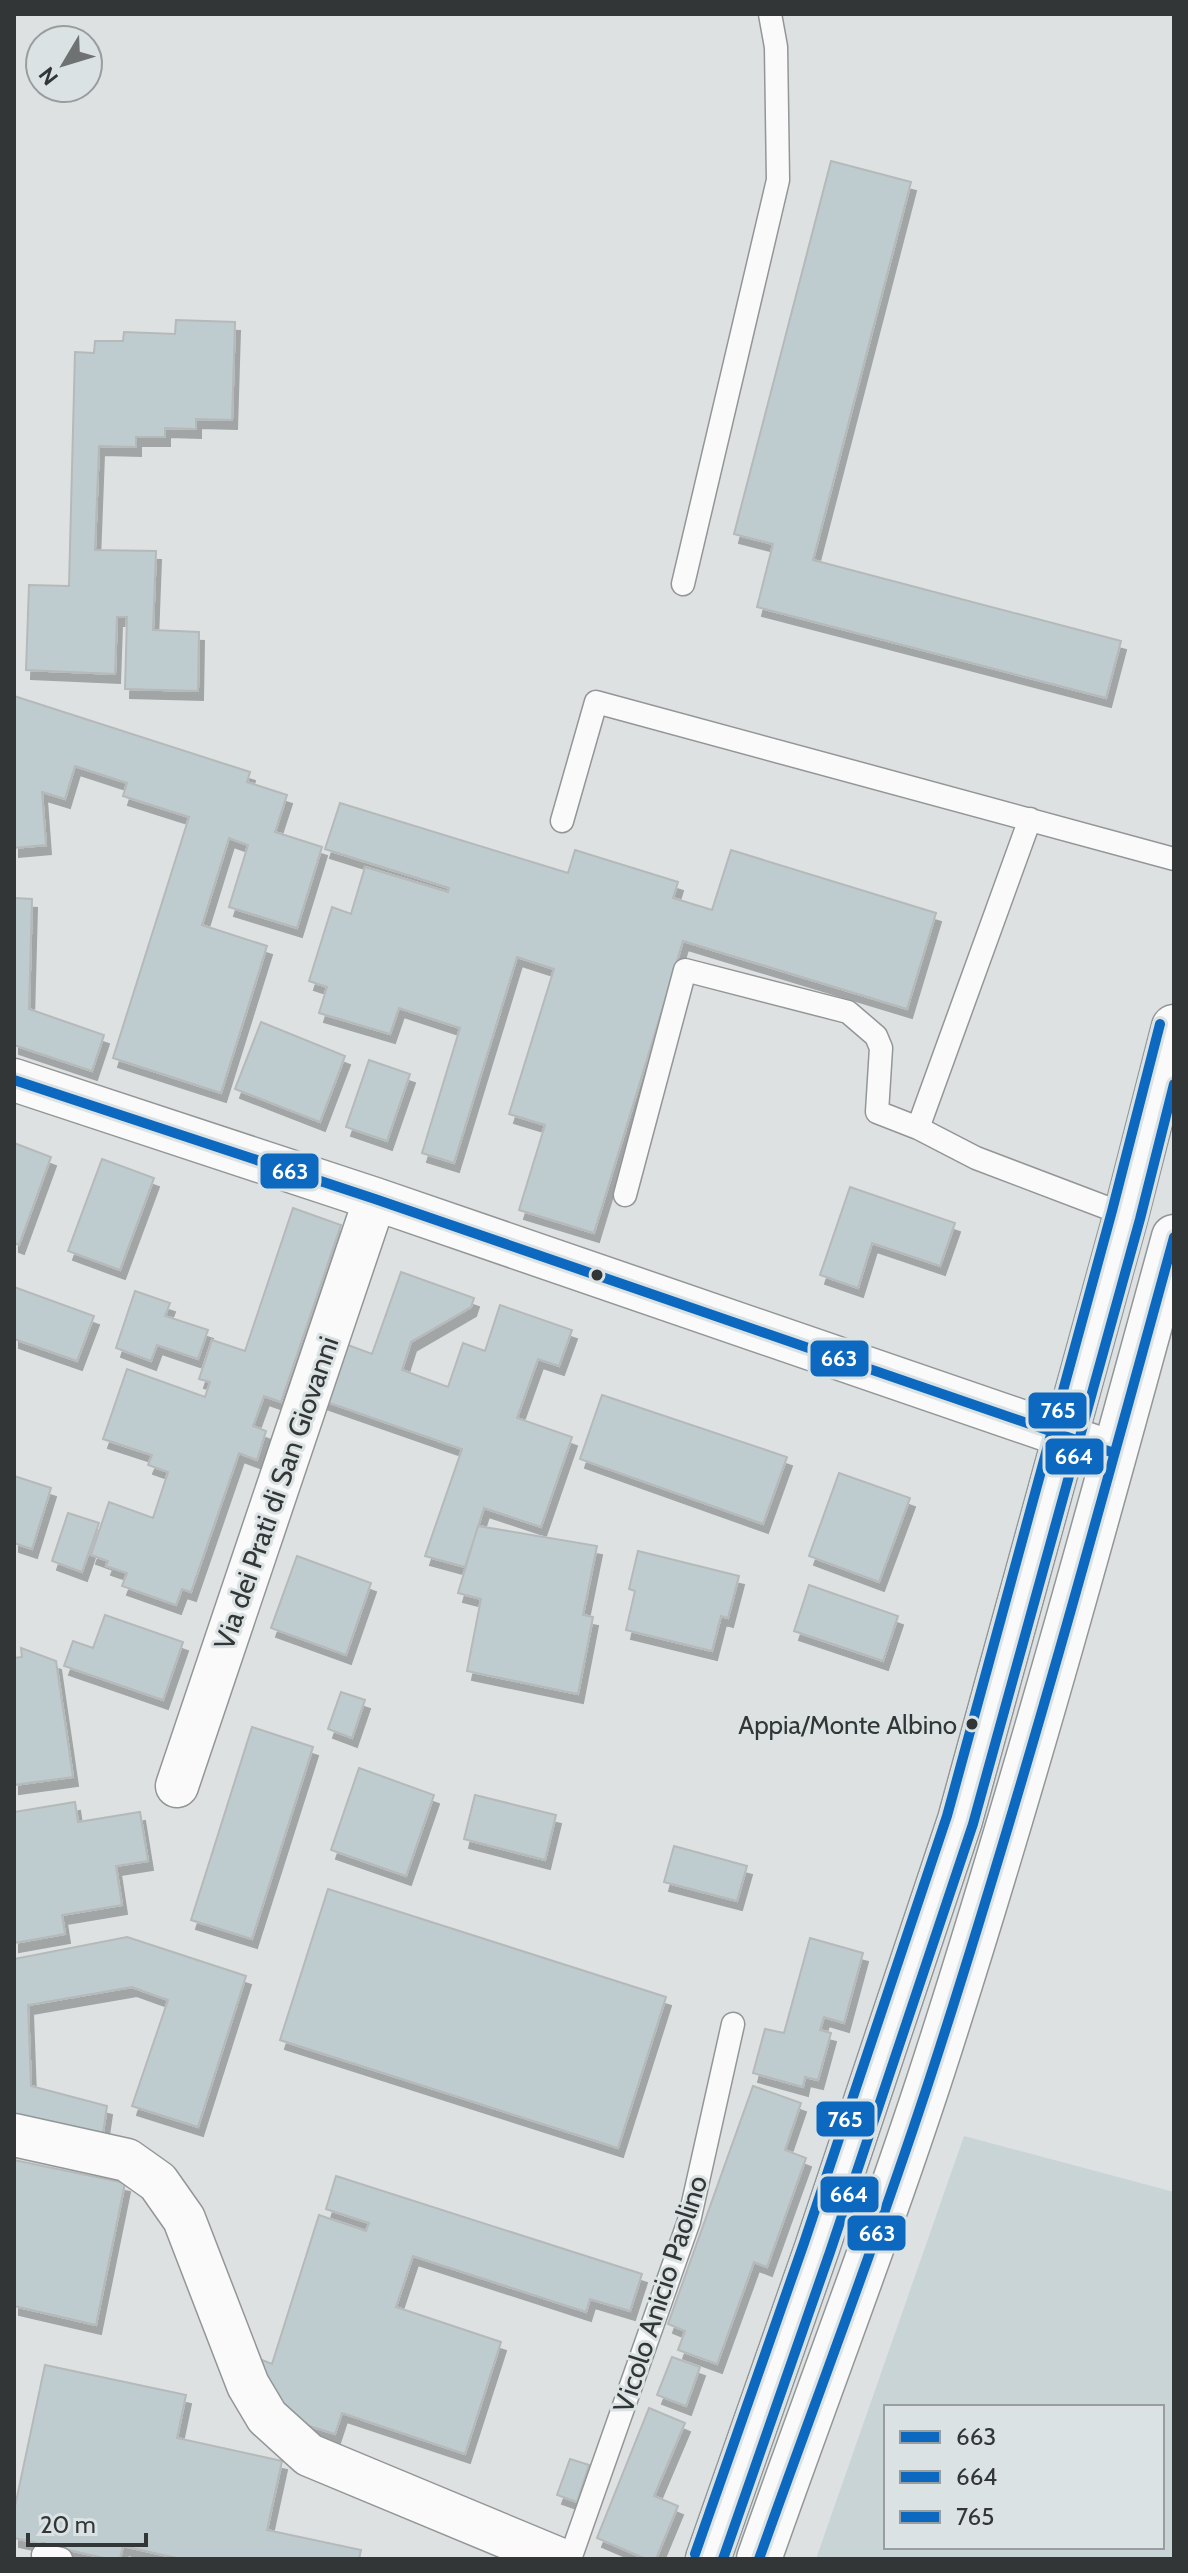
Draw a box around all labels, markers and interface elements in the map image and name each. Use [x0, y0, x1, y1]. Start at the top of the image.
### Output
north arrow [24, 24, 104, 104]
text: N [33, 62, 64, 90]
line badge: 663 [259, 1152, 320, 1190]
text: 663 [272, 1158, 308, 1185]
unlabelled marker [589, 1267, 605, 1283]
street label: Via dei Prati di San Giovanni [206, 1332, 346, 1654]
line badge: 663 [809, 1339, 870, 1378]
text: 663 [821, 1345, 857, 1372]
line badge: 765 [1027, 1391, 1088, 1430]
text: 765 [1041, 1397, 1075, 1424]
line badge: 664 [1044, 1437, 1105, 1476]
text: 664 [1055, 1443, 1093, 1470]
place label: Appia/Monte Albino [738, 1709, 957, 1741]
marker: Appia/Monte Albino [964, 1716, 980, 1732]
line badge: 765 [815, 2100, 876, 2138]
text: 765 [828, 2106, 862, 2133]
street label: Vicolo Anicio Paolino [606, 2171, 714, 2417]
line badge: 664 [819, 2175, 880, 2214]
text: 664 [830, 2181, 868, 2208]
line badge: 663 [846, 2214, 907, 2252]
text: 663 [859, 2220, 895, 2247]
legend [884, 2405, 1164, 2549]
text: 663 [956, 2422, 996, 2451]
text: 664 [956, 2462, 997, 2491]
scale bar [28, 2497, 146, 2547]
text: 765 [956, 2502, 994, 2531]
text: 20 m [40, 2510, 96, 2539]

